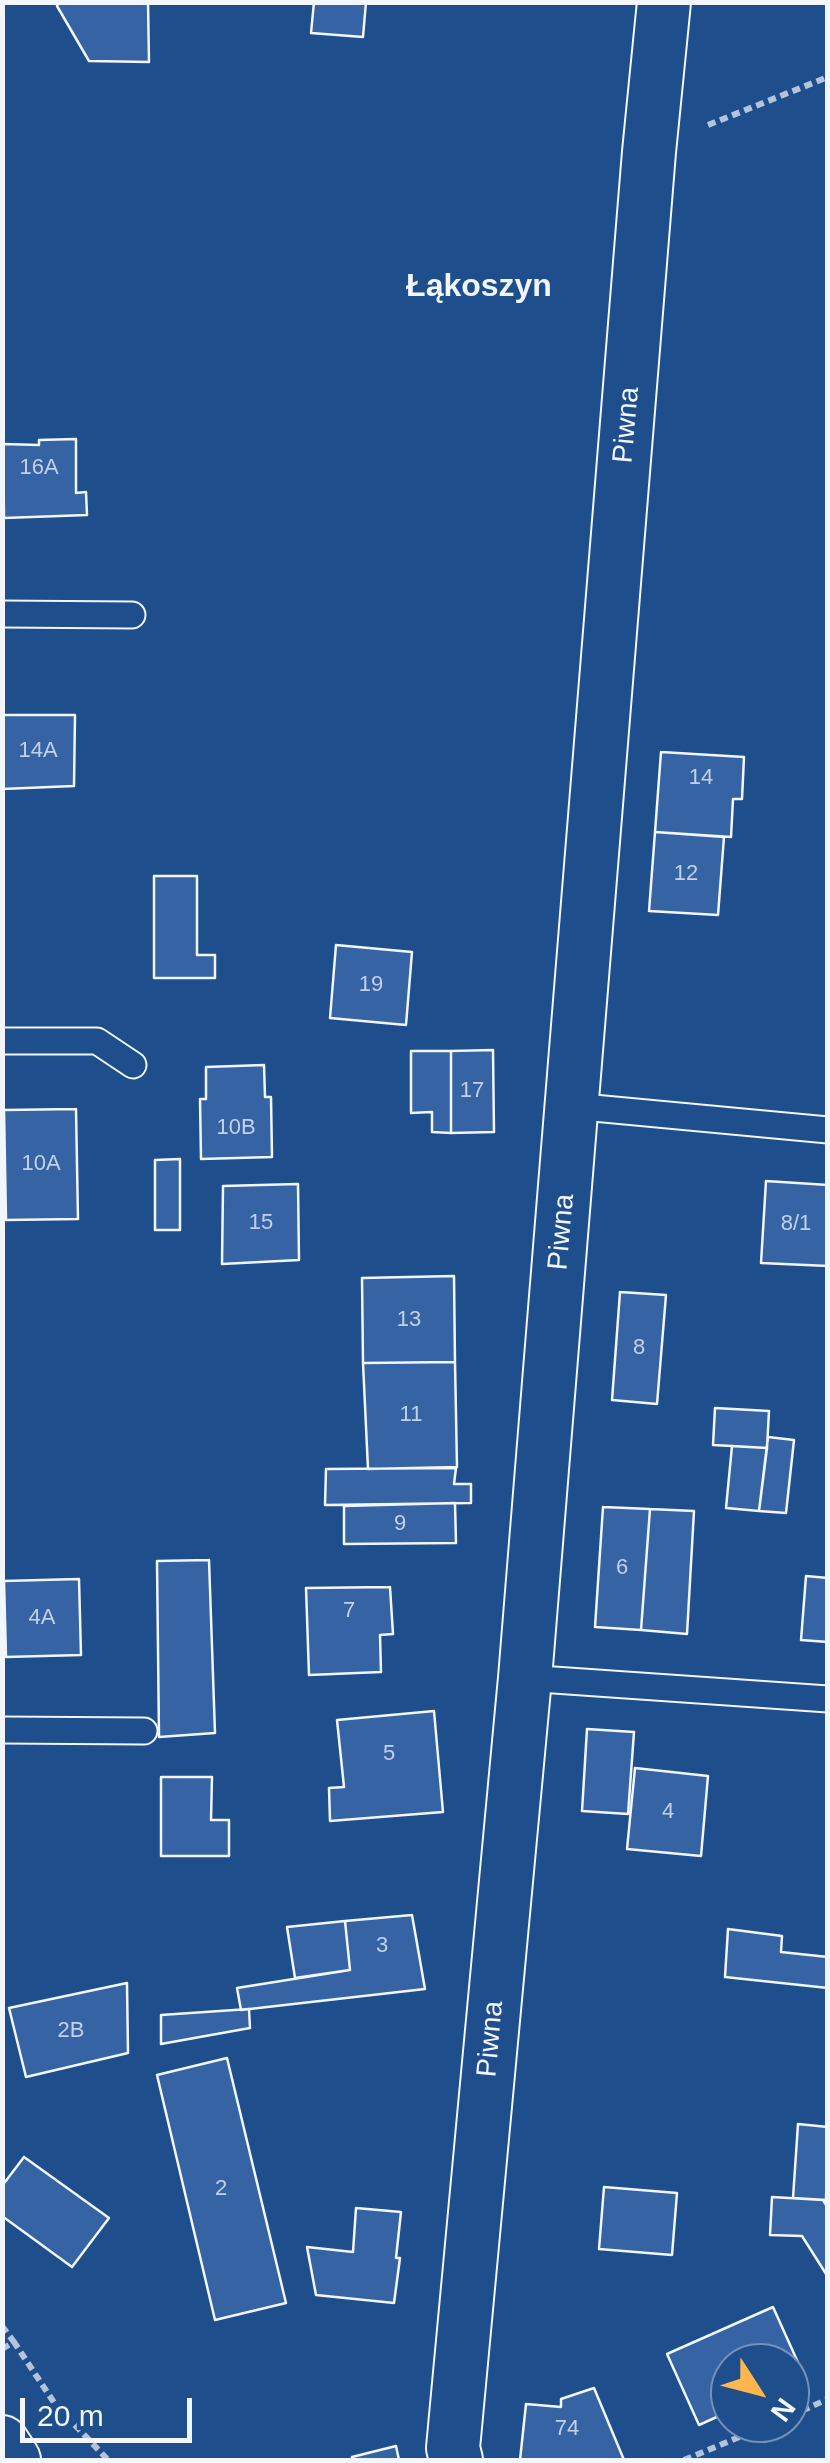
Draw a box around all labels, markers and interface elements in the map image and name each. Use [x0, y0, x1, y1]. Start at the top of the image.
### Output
district label: Łąkoszyn [406, 268, 552, 306]
street label: Piwna [607, 386, 647, 464]
house number: 16A [19, 455, 59, 481]
house number: 14A [18, 738, 58, 764]
house number: 14 [689, 765, 713, 791]
house number: 12 [674, 861, 698, 887]
house number: 19 [359, 972, 383, 998]
house number: 17 [460, 1078, 484, 1104]
house number: 10B [216, 1115, 256, 1141]
house number: 10A [21, 1151, 61, 1177]
street label: Piwna [542, 1193, 582, 1271]
house number: 15 [249, 1210, 273, 1236]
house number: 8/1 [781, 1211, 811, 1237]
house number: 13 [397, 1307, 421, 1333]
house number: 8 [633, 1335, 645, 1361]
house number: 11 [400, 1402, 422, 1428]
house number: 9 [394, 1511, 406, 1537]
house number: 6 [616, 1555, 628, 1581]
house number: 7 [343, 1598, 355, 1624]
house number: 4A [29, 1605, 55, 1631]
house number: 5 [383, 1741, 395, 1767]
house number: 4 [662, 1799, 674, 1825]
house number: 3 [376, 1933, 388, 1959]
street label: Piwna [471, 2000, 511, 2078]
house number: 2B [58, 2018, 84, 2044]
house number: 2 [215, 2176, 227, 2202]
north arrow [710, 2343, 810, 2443]
scale bar [25, 2378, 198, 2440]
text: N [765, 2392, 802, 2427]
text: 20 m [37, 2399, 104, 2432]
house number: 74 [555, 2416, 579, 2442]

